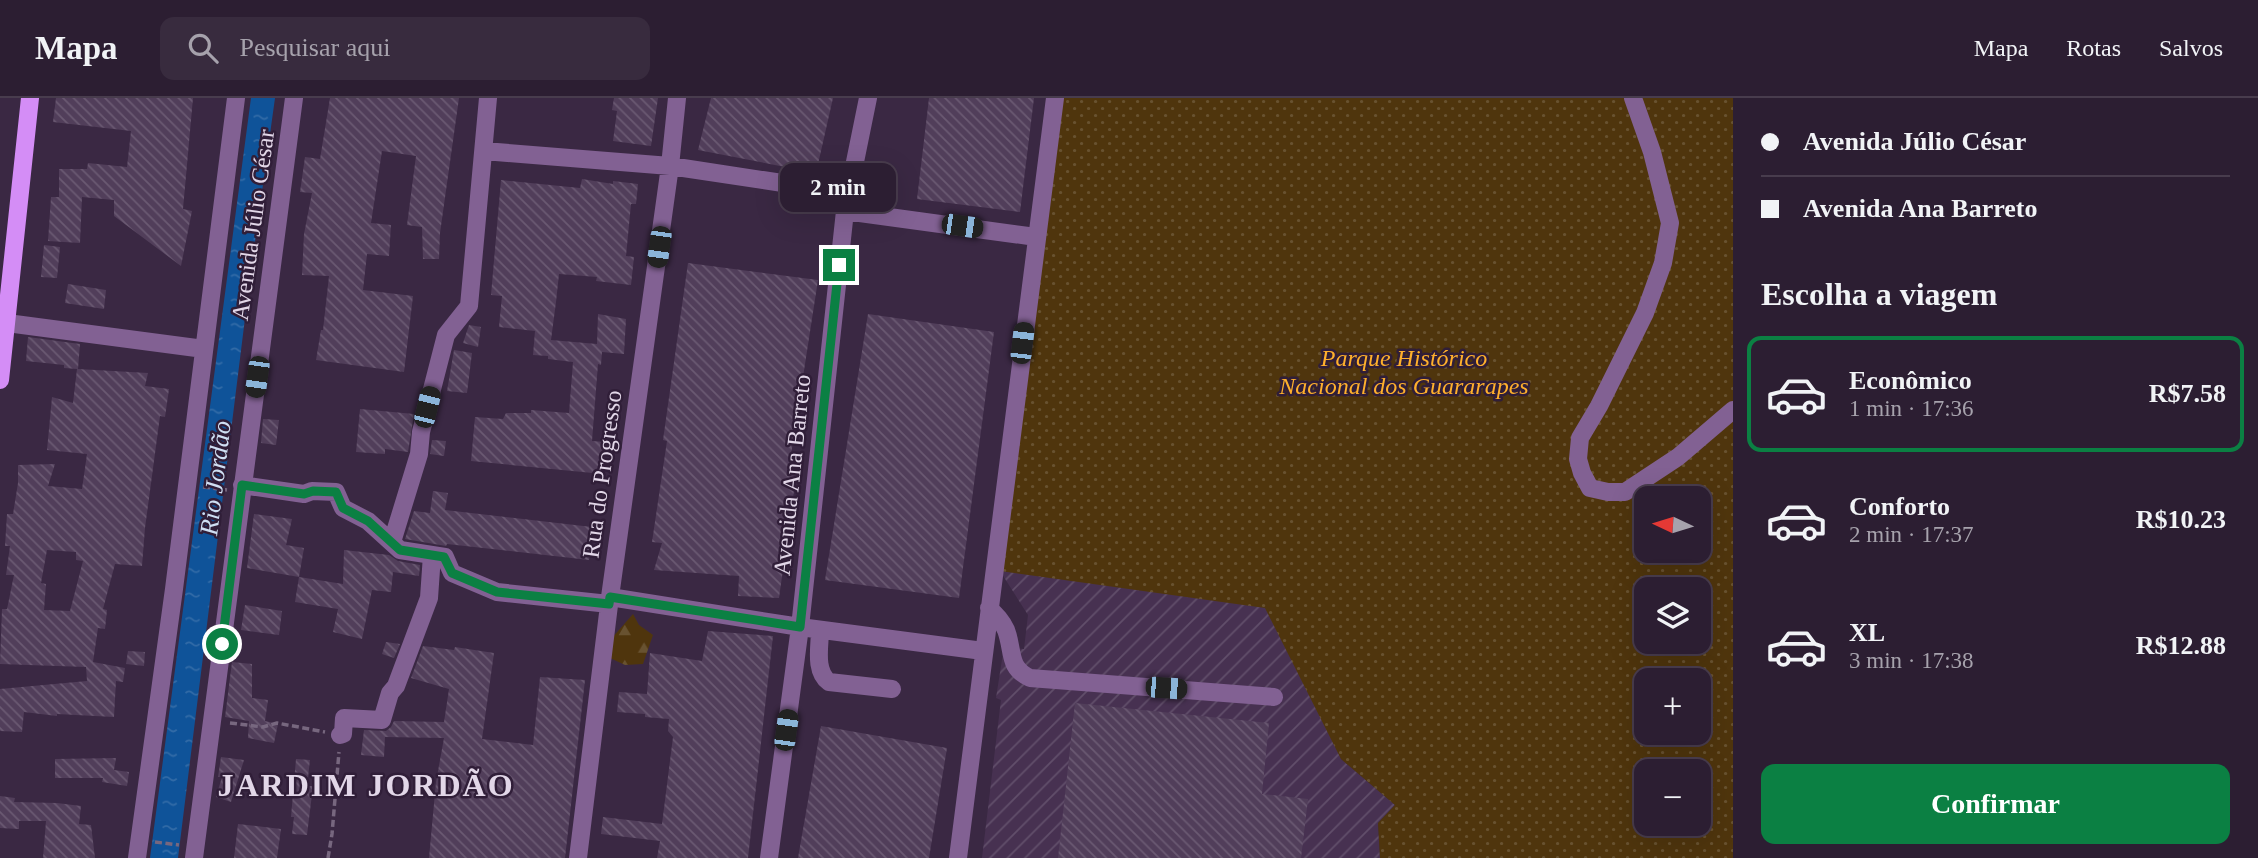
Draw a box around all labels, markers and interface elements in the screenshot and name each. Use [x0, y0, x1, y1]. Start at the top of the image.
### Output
search box [160, 17, 650, 80]
icon: search [184, 29, 222, 67]
text: Mapa [35, 30, 118, 66]
text: Pesquisar aqui [240, 33, 390, 62]
text: Mapa [1974, 35, 2028, 61]
text: Rotas [2066, 35, 2121, 61]
text: Salvos [2159, 35, 2223, 61]
text: Avenida Júlio César [1803, 127, 2026, 156]
street label: Avenida Júlio César [227, 128, 279, 322]
callout: 2 min [781, 164, 897, 212]
text: 2 min [810, 175, 866, 200]
text: Avenida Ana Barreto [1803, 194, 2037, 223]
car [940, 213, 985, 239]
car [646, 225, 673, 269]
route end [823, 249, 855, 281]
text: Escolha a viagem [1761, 276, 1997, 312]
car [1010, 321, 1035, 365]
park label: Parque Histórico Nacional dos Guararapes [1278, 345, 1529, 399]
car [244, 355, 271, 399]
icon: car [1765, 363, 1828, 426]
text: Econômico [1849, 366, 1972, 395]
street label: Avenida Ana Barreto [769, 373, 815, 577]
text: R$7.58 [2149, 379, 2226, 408]
car [412, 384, 443, 430]
street label: Rua do Progresso [577, 388, 627, 560]
text: 1 min · 17:36 [1849, 396, 1974, 421]
water label: Rio Jordão [194, 419, 237, 538]
north arrow [1634, 486, 1712, 564]
map controls [1634, 486, 1711, 836]
icon: car [1765, 489, 1828, 552]
text: Conforto [1849, 492, 1950, 521]
text: R$10.23 [2136, 505, 2226, 534]
text: 2 min · 17:37 [1849, 522, 1974, 547]
button: layers [1634, 577, 1711, 654]
icon: car [1765, 615, 1828, 678]
text: XL [1849, 618, 1885, 647]
route start [206, 628, 238, 660]
text: R$12.88 [2136, 631, 2226, 660]
text: 3 min · 17:38 [1849, 648, 1974, 673]
button: + [1634, 668, 1711, 745]
car [1145, 676, 1188, 700]
car [773, 708, 800, 752]
button: − [1634, 759, 1711, 836]
button: Confirmar [1761, 764, 2230, 844]
district label: JARDIM JORDÃO [217, 767, 515, 803]

